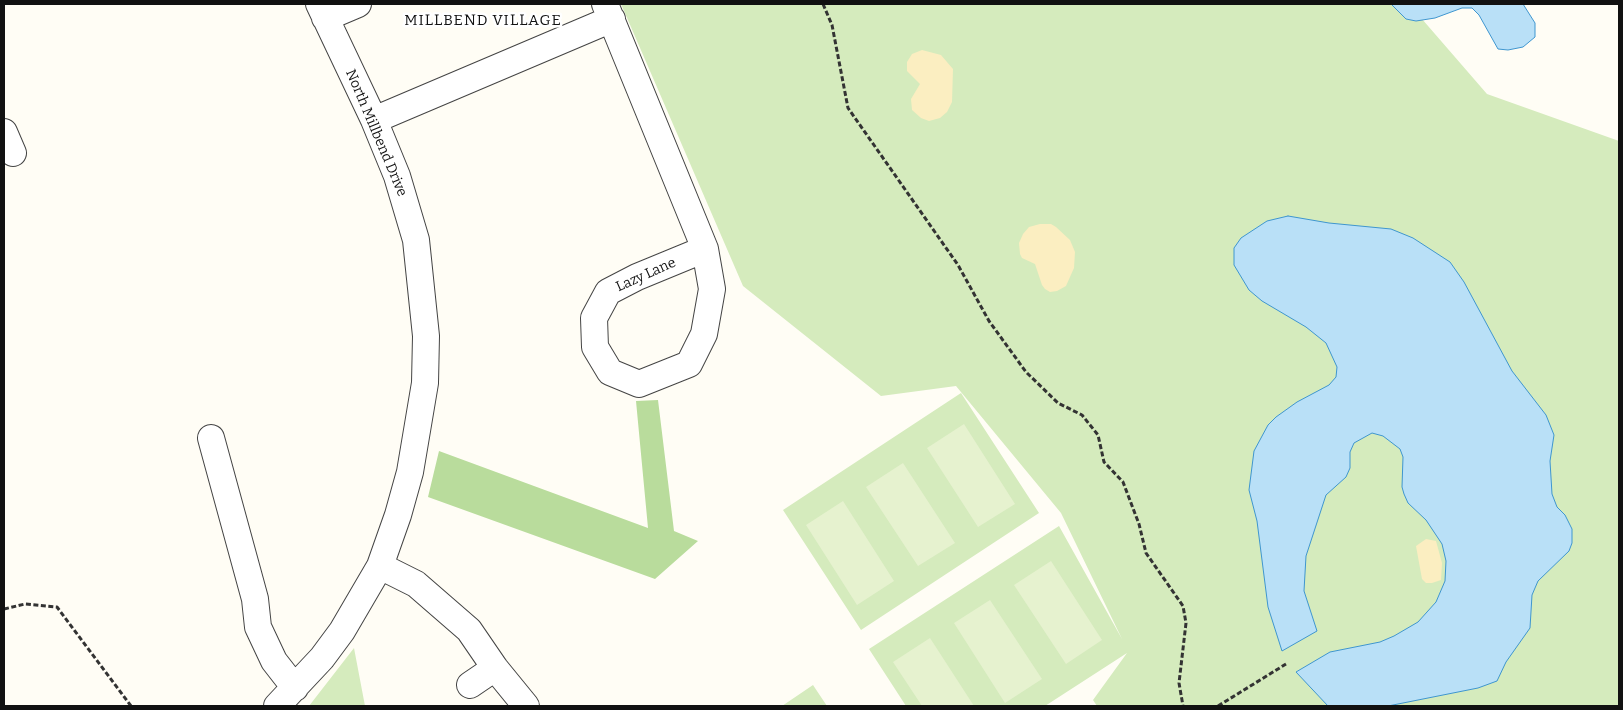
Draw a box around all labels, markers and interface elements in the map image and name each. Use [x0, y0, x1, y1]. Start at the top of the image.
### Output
district label: MILLBEND VILLAGE [402, 12, 564, 30]
street label: North Millbend Drive [342, 67, 410, 199]
street label: Lazy Lane [613, 254, 679, 296]

